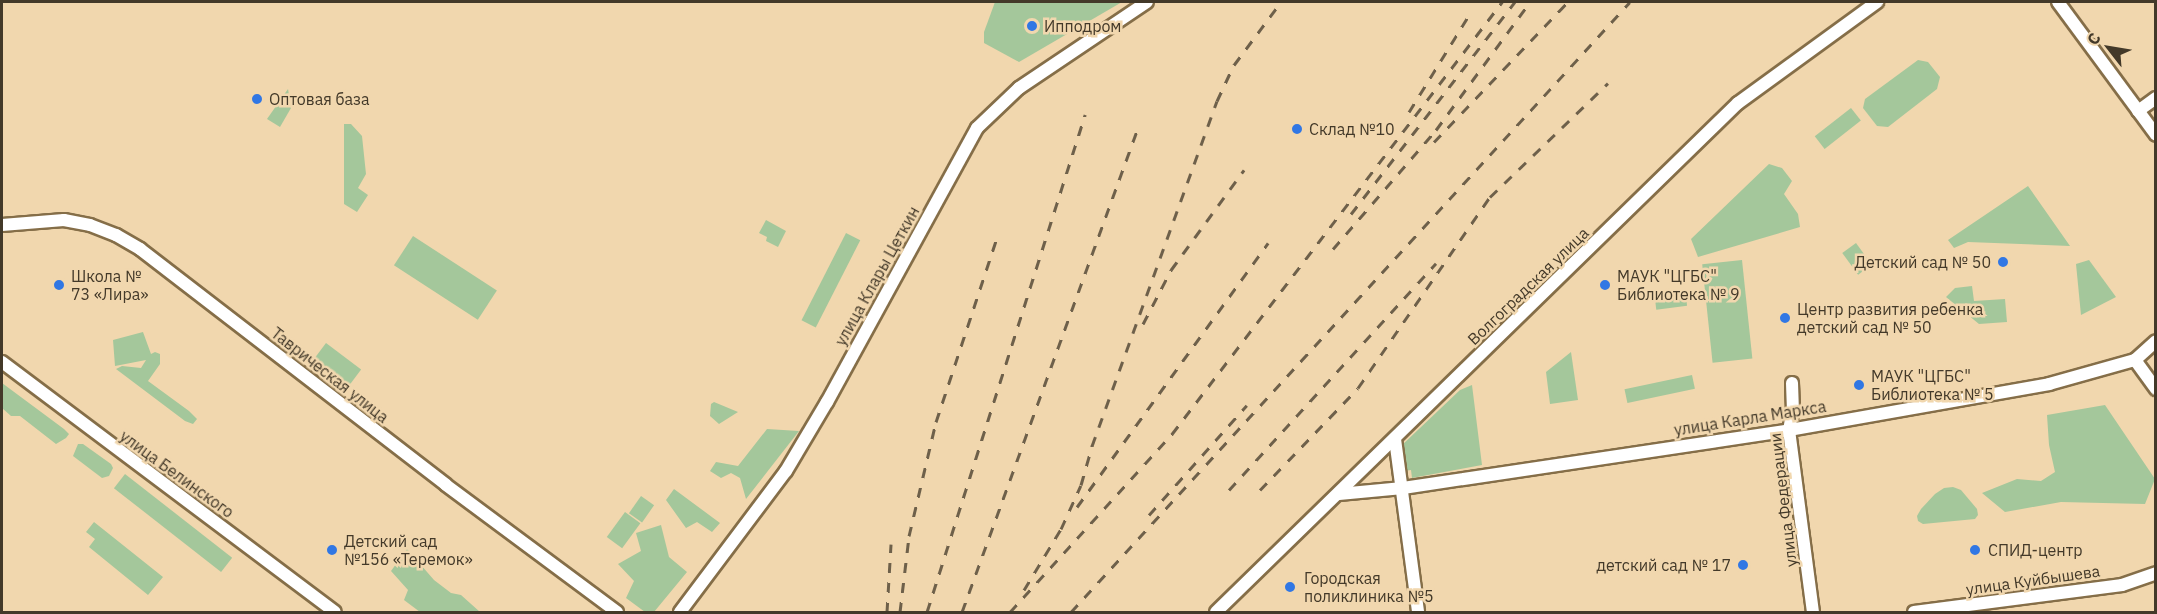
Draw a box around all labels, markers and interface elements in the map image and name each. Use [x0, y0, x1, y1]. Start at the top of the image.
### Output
place label: Ипподром [1044, 16, 1122, 36]
north arrow [2079, 18, 2139, 78]
marker: Ипподром [1025, 19, 1039, 33]
text: С [2082, 29, 2105, 48]
place label: Оптовая база [269, 89, 370, 109]
marker: Оптовая база [250, 92, 264, 106]
place label: Склад №10 [1309, 119, 1395, 139]
marker: Склад №10 [1290, 122, 1304, 136]
street label: улица Клары Цеткин [831, 203, 923, 349]
street label: Волгоградская улица [1464, 223, 1592, 349]
place label: Детский сад № 50 [1854, 252, 1991, 272]
marker: Детский сад № 50 [1996, 255, 2010, 269]
place label: Школа № 73 «Лира» [71, 266, 148, 304]
place label: МАУК "ЦГБС" Библиотека № 9 [1617, 266, 1740, 304]
marker: Школа № 73 «Лира» [52, 278, 66, 292]
marker: МАУК "ЦГБС" Библиотека № 9 [1598, 278, 1612, 292]
place label: Центр развития ребенка детский сад № 50 [1797, 299, 1983, 337]
marker: Центр развития ребенка детский сад № 50 [1778, 311, 1792, 325]
street label: Таврическая улица [268, 323, 392, 427]
place label: МАУК "ЦГБС" Библиотека № 5 [1871, 366, 1994, 404]
marker: МАУК "ЦГБС" Библиотека № 5 [1852, 378, 1866, 392]
street label: улица Карла Маркса [1673, 396, 1827, 440]
street label: улица Белинского [116, 426, 238, 522]
street label: улица Федерации [1765, 432, 1801, 568]
place label: Детский сад №156 «Теремок» [344, 531, 473, 569]
place label: СПИД-центр [1988, 540, 2083, 560]
marker: СПИД-центр [1966, 541, 1984, 559]
marker: Детский сад №156 «Теремок» [325, 543, 339, 557]
place label: детский сад № 17 [1596, 555, 1731, 575]
marker: детский сад № 17 [1736, 558, 1750, 572]
street label: улица Куйбышева [1965, 561, 2101, 599]
place label: Городская поликлиника №5 [1304, 568, 1434, 606]
marker: Городская поликлиника №5 [1281, 578, 1299, 596]

